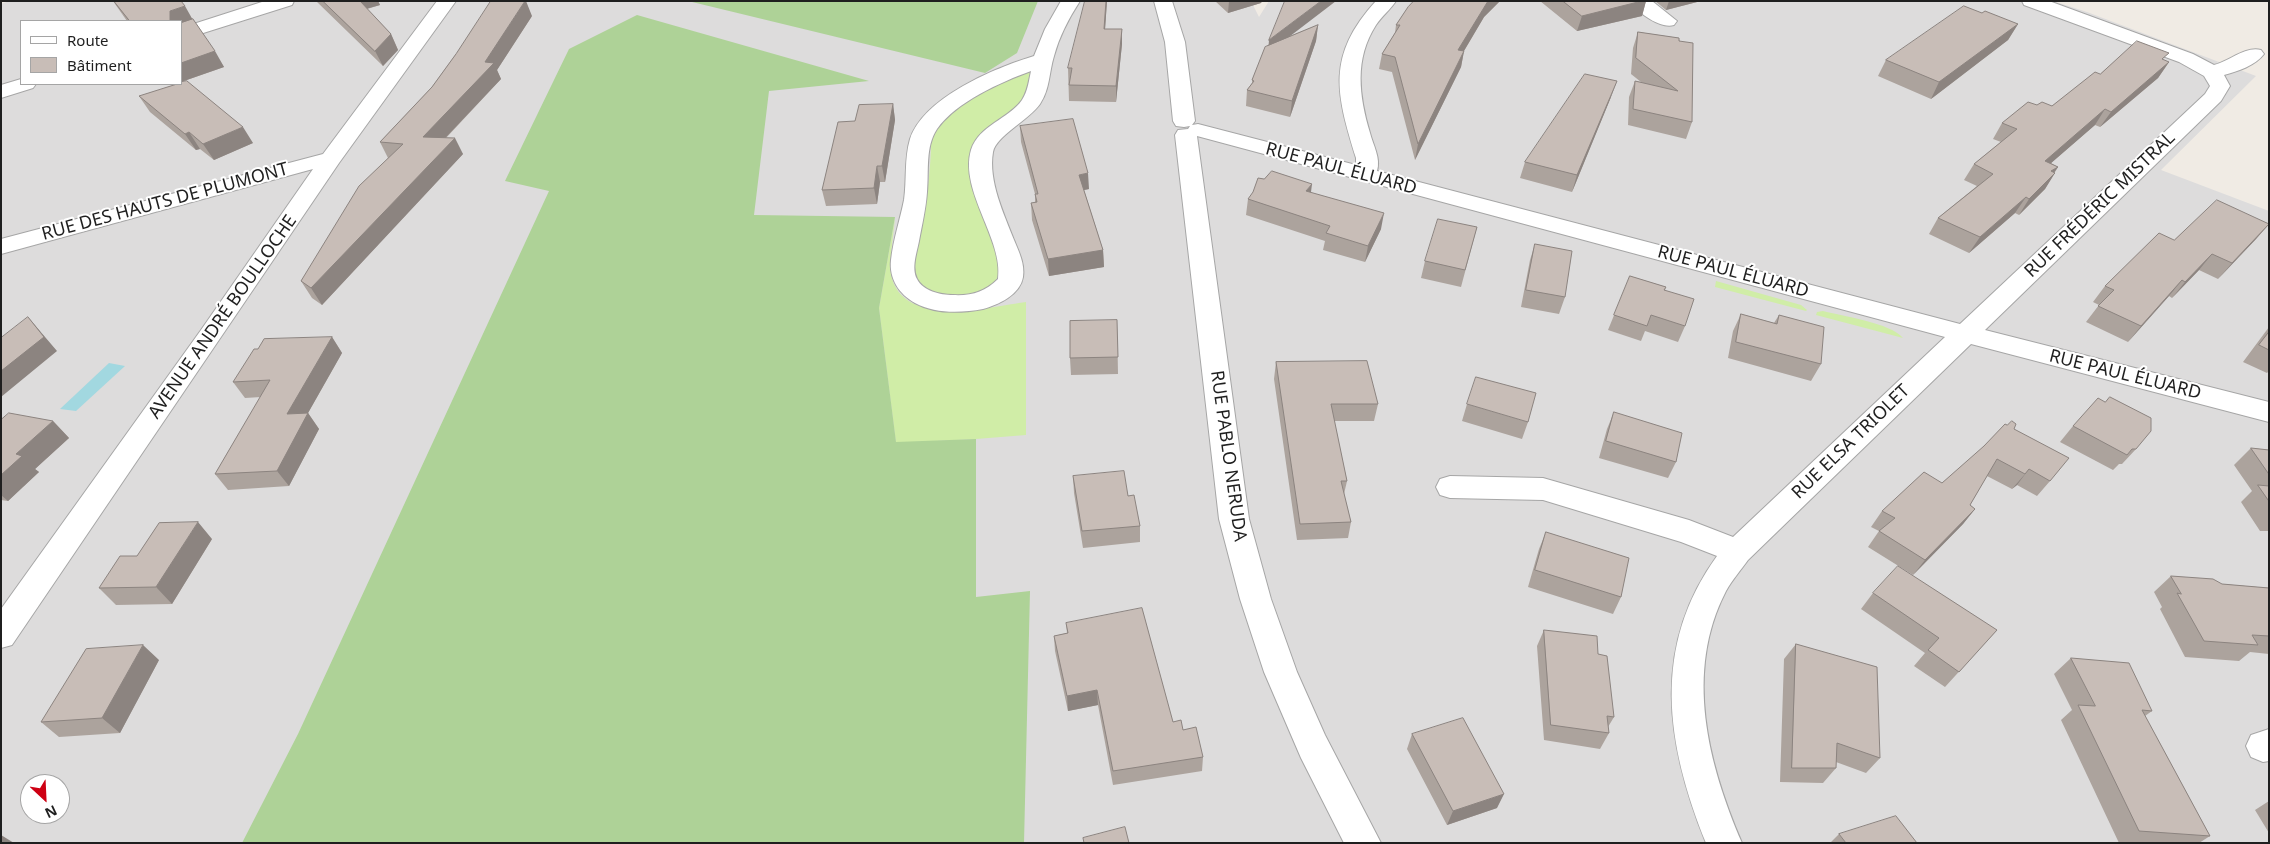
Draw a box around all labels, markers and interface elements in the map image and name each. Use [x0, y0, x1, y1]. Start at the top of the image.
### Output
legend [20, 20, 182, 85]
text: Route [67, 30, 109, 50]
text: Bâtiment [67, 55, 132, 75]
street label: RUE FRÉDÉRIC MISTRAL [2020, 128, 2180, 282]
street label: RUE PAUL ÉLUARD [1263, 138, 1419, 200]
street label: RUE DES HAUTS DE PLUMONT [39, 159, 291, 245]
street label: AVENUE ANDRÉ BOULLOCHE [144, 211, 302, 423]
street label: RUE PAUL ÉLUARD [1655, 241, 1811, 303]
street label: RUE PAUL ÉLUARD [2047, 346, 2203, 404]
street label: RUE PABLO NERUDA [1205, 369, 1251, 543]
street label: RUE ELSA TRIOLET [1788, 380, 1914, 504]
north arrow [20, 774, 70, 824]
text: N [42, 801, 60, 823]

